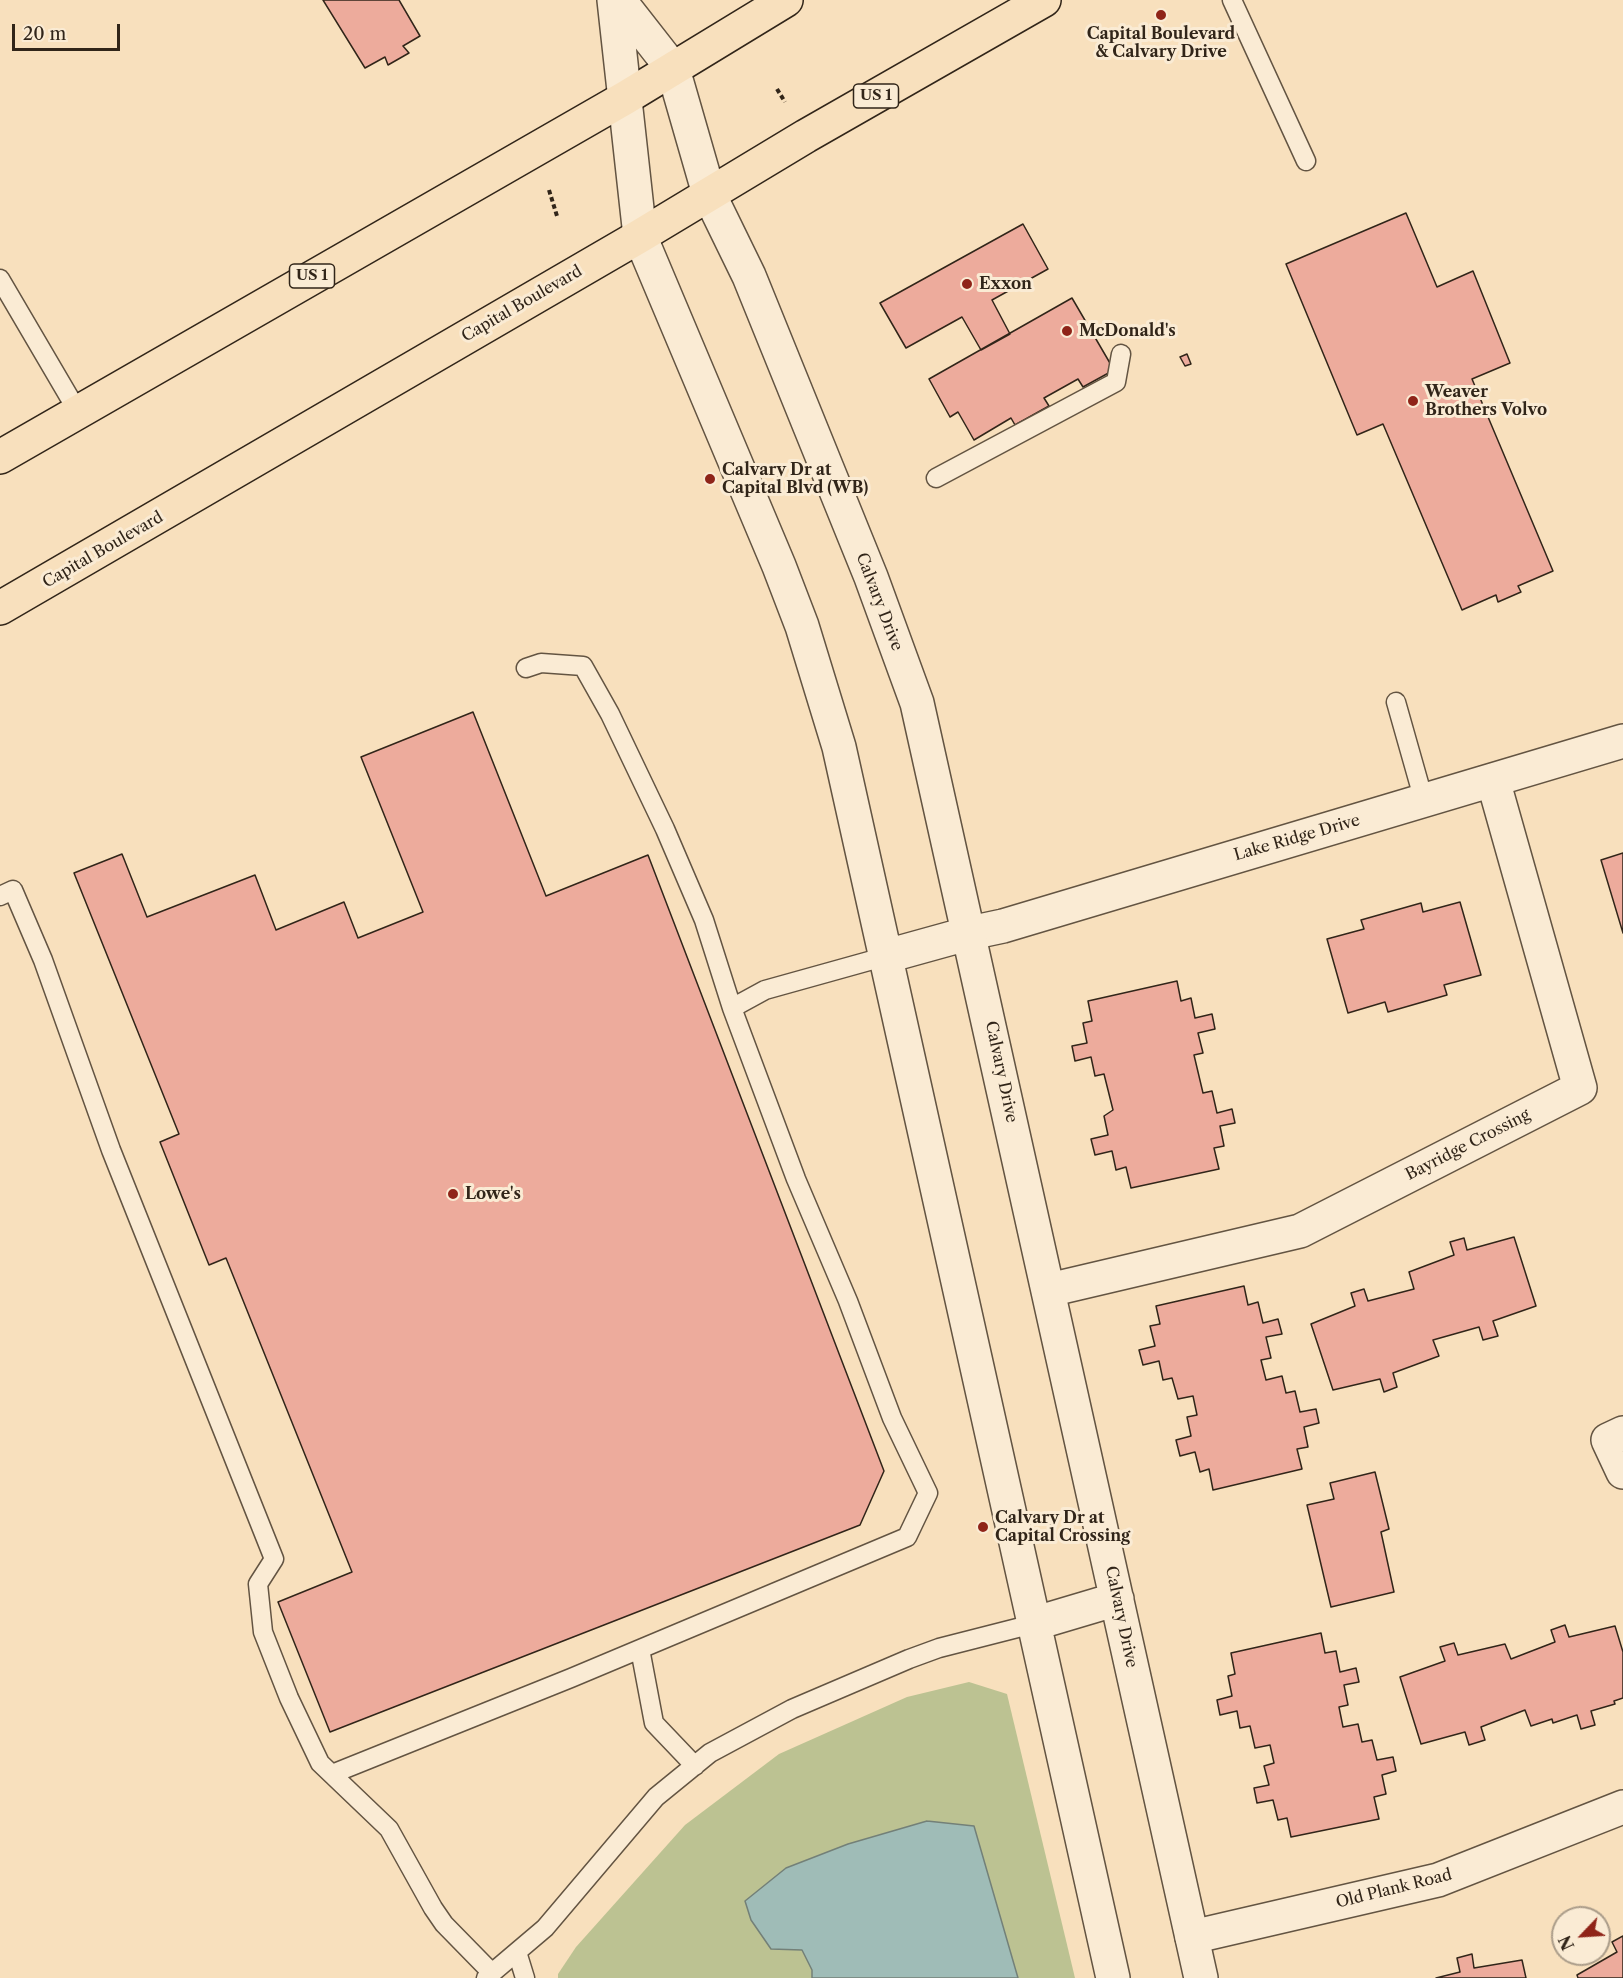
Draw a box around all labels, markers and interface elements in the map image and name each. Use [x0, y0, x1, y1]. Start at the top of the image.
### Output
marker: Capital Boulevard & Calvary Drive [1154, 8, 1168, 22]
scale bar [15, 12, 123, 50]
text: 20 m [23, 23, 66, 45]
place label: Capital Boulevard & Calvary Drive [1087, 24, 1235, 62]
road number: US 1 [854, 84, 898, 108]
street label: Capital Boulevard [458, 262, 586, 346]
road number: US 1 [290, 264, 334, 288]
place label: Exxon [979, 274, 1032, 294]
marker: Exxon [960, 277, 974, 291]
place label: McDonald's [1079, 321, 1176, 341]
marker: McDonald's [1060, 324, 1074, 338]
place label: Weaver Brothers Volvo [1425, 382, 1547, 420]
marker: Weaver Brothers Volvo [1406, 394, 1420, 408]
place label: Calvary Dr at Capital Blvd (WB) [722, 460, 868, 498]
marker: Calvary Dr at Capital Blvd (WB) [703, 472, 717, 486]
street label: Capital Boulevard [39, 508, 167, 592]
street label: Calvary Drive [851, 550, 907, 654]
street label: Lake Ridge Drive [1232, 811, 1362, 865]
street label: Calvary Drive [981, 1019, 1021, 1125]
street label: Bayridge Crossing [1403, 1105, 1533, 1185]
place label: Lowe's [465, 1184, 521, 1204]
marker: Lowe's [446, 1187, 460, 1201]
place label: Calvary Dr at Capital Crossing [995, 1508, 1130, 1546]
marker: Calvary Dr at Capital Crossing [976, 1520, 990, 1534]
street label: Calvary Drive [1101, 1564, 1141, 1670]
street label: Old Plank Road [1334, 1865, 1454, 1913]
north arrow [1551, 1906, 1611, 1966]
text: N [1554, 1932, 1579, 1953]

